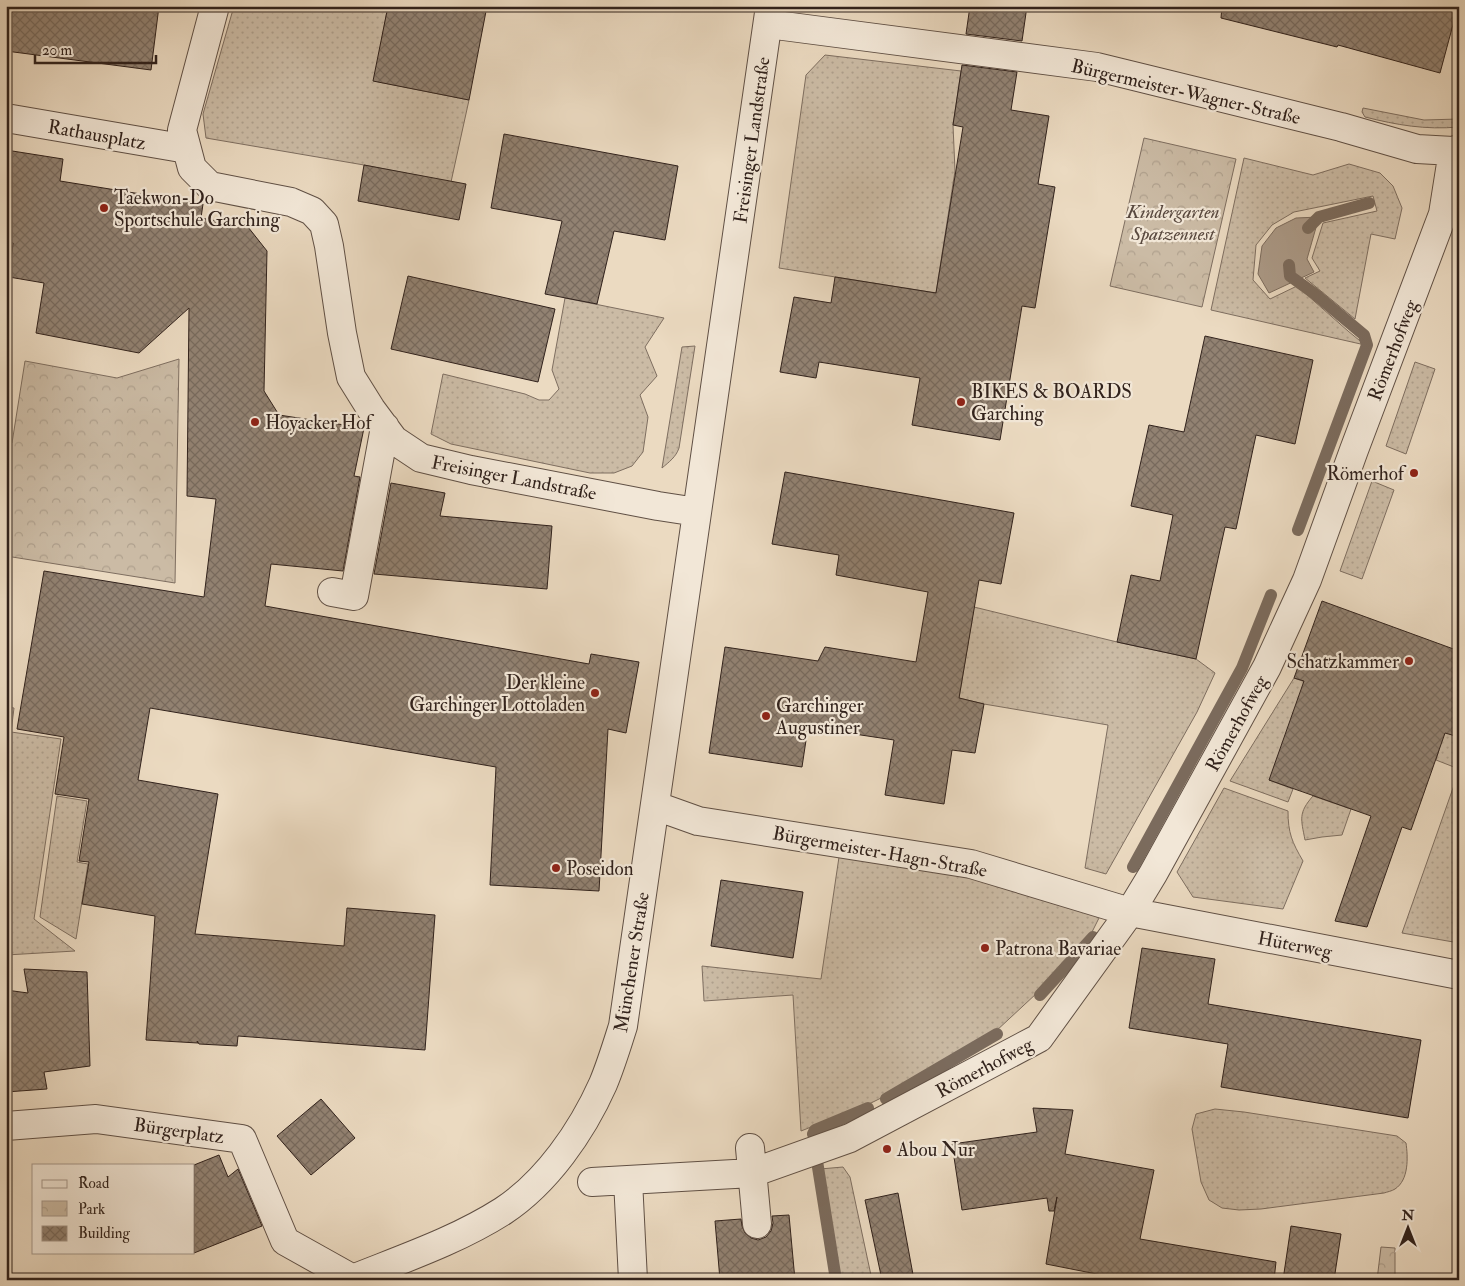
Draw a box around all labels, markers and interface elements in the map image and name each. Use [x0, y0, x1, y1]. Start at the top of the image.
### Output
scale bar [35, 32, 156, 64]
text: 20 m [42, 41, 72, 60]
street label: Bürgermeister-Wagner-Straße [1069, 54, 1303, 130]
street label: Freisinger Landstraße [728, 55, 776, 225]
street label: Rathausplatz [46, 115, 148, 156]
place label: Taekwon-Do Sportschule Garching [114, 186, 280, 233]
park label: Kindergarten Spatzennest [1126, 200, 1219, 246]
marker: Taekwon-Do Sportschule Garching [98, 202, 110, 214]
street label: Römerhofweg [1363, 296, 1423, 404]
place label: BIKES & BOARDS Garching [971, 380, 1132, 426]
marker: BIKES & BOARDS Garching [955, 396, 967, 408]
place label: Hoyacker Hof [265, 411, 374, 435]
marker: Hoyacker Hof [249, 416, 261, 428]
street label: Freisinger Landstraße [429, 450, 598, 506]
place label: Römerhof [1327, 462, 1407, 486]
marker: Römerhof [1408, 467, 1420, 479]
place label: Schatzkammer [1286, 650, 1399, 674]
marker: Schatzkammer [1403, 655, 1415, 667]
place label: Der kleine Garchinger Lottoladen [409, 671, 585, 717]
street label: Römerhofweg [1201, 671, 1273, 776]
marker: Der kleine Garchinger Lottoladen [589, 687, 601, 699]
place label: Garchinger Augustiner [775, 694, 864, 740]
marker: Garchinger Augustiner [760, 710, 772, 722]
street label: Bürgermeister-Hagn-Straße [771, 821, 989, 883]
place label: Poseidon [566, 857, 634, 881]
marker: Poseidon [550, 862, 562, 874]
street label: Münchener Straße [609, 890, 655, 1034]
street label: Hüterweg [1256, 926, 1335, 964]
place label: Patrona Bavariae [995, 937, 1121, 961]
marker: Patrona Bavariae [979, 942, 991, 954]
street label: Römerhofweg [932, 1032, 1038, 1103]
street label: Bürgerplatz [132, 1113, 226, 1150]
place label: Abou Nur [896, 1138, 975, 1162]
marker: Abou Nur [881, 1143, 893, 1155]
legend [32, 1164, 195, 1254]
text: Road [78, 1174, 110, 1193]
text: Park [78, 1200, 105, 1219]
north arrow [1382, 1204, 1432, 1254]
text: N [1401, 1207, 1415, 1224]
text: Building [78, 1224, 130, 1243]

